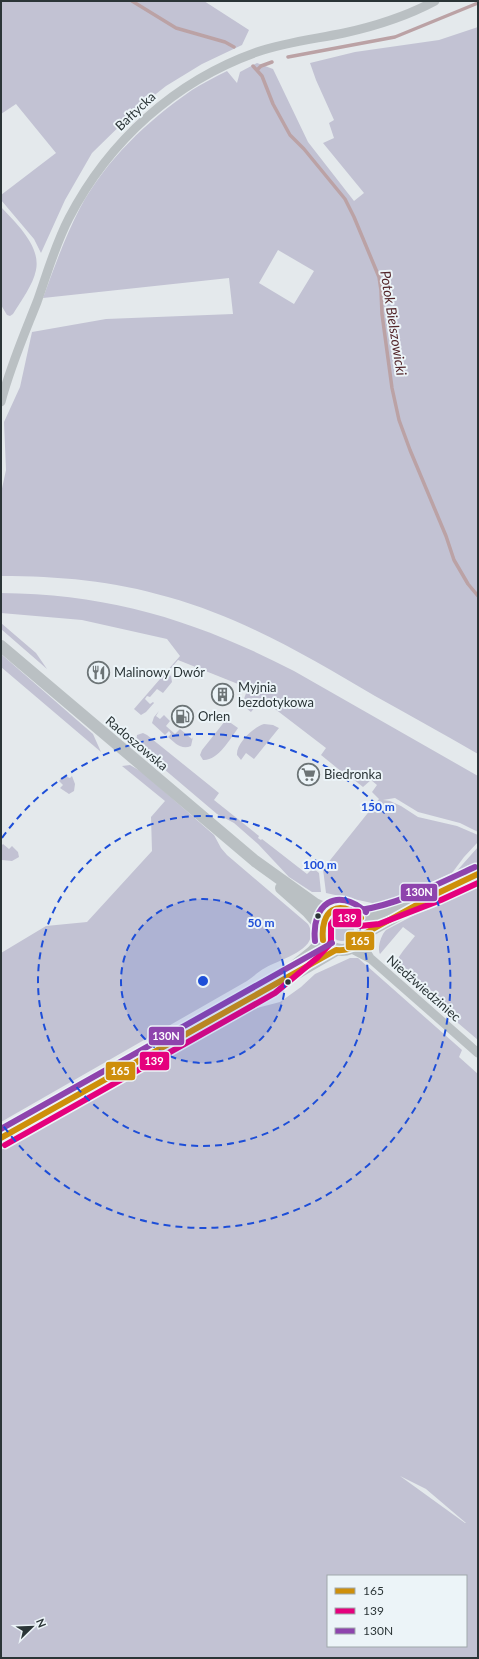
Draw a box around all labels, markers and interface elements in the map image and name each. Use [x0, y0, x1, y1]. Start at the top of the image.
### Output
street label: Bałtycka [112, 88, 158, 134]
water label: Potok Bielszowicki [377, 269, 411, 378]
restaurant icon: Malinowy Dwór [86, 659, 112, 685]
place label: Malinowy Dwór [114, 664, 205, 680]
place label: Myjnia bezdotykowa [238, 679, 314, 710]
building icon: Myjnia bezdotykowa [210, 681, 236, 707]
fuel station icon: Orlen [170, 703, 196, 729]
place label: Orlen [198, 708, 230, 724]
street label: Radoszowska [102, 712, 172, 774]
supermarket icon: Biedronka [295, 761, 321, 787]
place label: Biedronka [324, 766, 382, 782]
text: 150 m [361, 799, 395, 814]
text: 100 m [303, 857, 337, 872]
line badge: 130N [400, 883, 438, 902]
text: 130N [405, 885, 433, 898]
line badge: 139 [332, 908, 362, 928]
unlabelled marker [313, 911, 323, 921]
text: 139 [337, 911, 357, 924]
text: 50 m [248, 915, 274, 930]
line badge: 165 [345, 931, 375, 951]
text: 165 [350, 934, 370, 947]
street label: Niedźwiedziniec [384, 951, 464, 1025]
centre of rings [196, 974, 210, 988]
unlabelled marker [283, 977, 293, 987]
line badge: 130N [148, 1026, 185, 1046]
text: 130N [152, 1029, 180, 1042]
line badge: 139 [139, 1051, 170, 1071]
text: 139 [144, 1054, 164, 1067]
line badge: 165 [105, 1061, 136, 1081]
text: 165 [110, 1064, 130, 1077]
legend [327, 1575, 467, 1647]
text: 165 [363, 1583, 384, 1598]
text: 139 [363, 1603, 384, 1618]
north arrow [12, 1607, 52, 1647]
text: N [34, 1616, 49, 1629]
text: 130N [363, 1623, 393, 1638]

